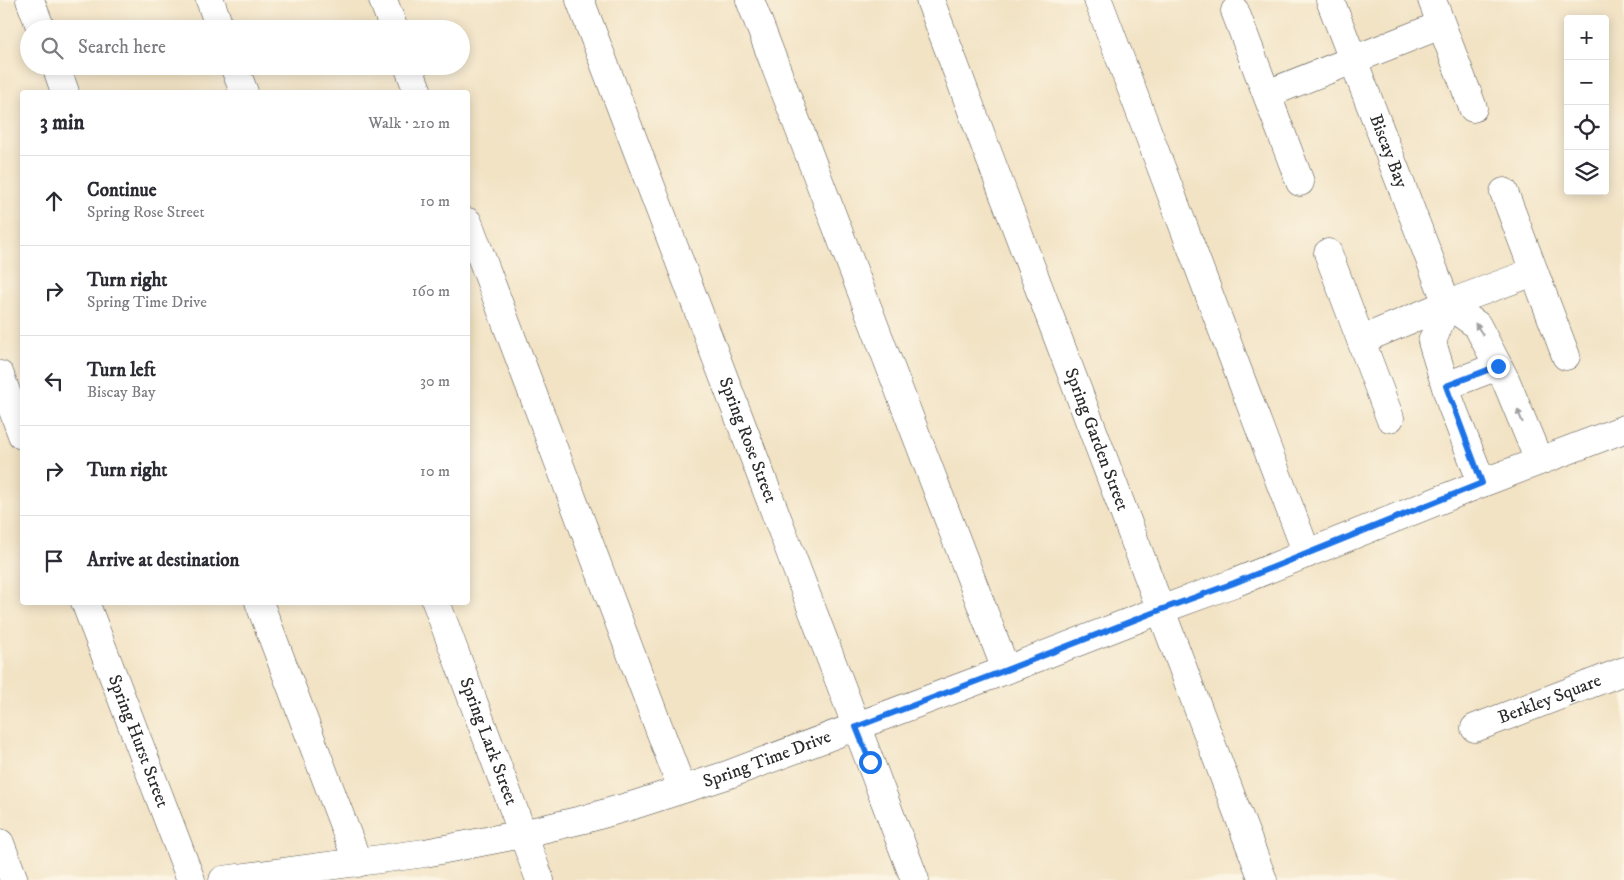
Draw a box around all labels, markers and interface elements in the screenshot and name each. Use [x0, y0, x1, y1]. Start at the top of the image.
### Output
map controls [1564, 15, 1609, 195]
button: + [1564, 15, 1609, 60]
search box [20, 20, 470, 75]
icon: search [38, 34, 66, 62]
text: Search here [78, 36, 166, 59]
button: − [1564, 60, 1609, 105]
button: locate [1564, 105, 1609, 150]
text: 3 min [40, 110, 85, 136]
street label: Biscay Bay [1364, 111, 1412, 192]
text: Walk · 210 m [368, 113, 450, 133]
button: layers [1564, 150, 1609, 195]
text: Continue [87, 179, 157, 202]
icon: ahead [40, 187, 68, 215]
text: 10 m [420, 191, 450, 211]
text: Spring Rose Street [87, 202, 205, 222]
text: Turn right [87, 269, 167, 292]
icon: right [40, 277, 68, 305]
text: 160 m [412, 281, 450, 301]
text: Spring Time Drive [87, 292, 207, 312]
one-way arrow [1474, 323, 1483, 336]
route end [1487, 355, 1510, 378]
text: Turn left [87, 359, 156, 382]
street label: Spring Garden Street [1059, 365, 1133, 514]
icon: left [40, 367, 68, 395]
text: 30 m [420, 371, 450, 391]
street label: Spring Rose Street [714, 374, 781, 506]
text: Biscay Bay [87, 382, 156, 402]
one-way arrow [1516, 408, 1524, 423]
icon: right [40, 457, 68, 485]
text: Turn right [87, 459, 167, 482]
text: 10 m [420, 461, 450, 481]
icon: arrive [40, 547, 68, 575]
text: Arrive at destination [87, 549, 239, 572]
street label: Berkley Square [1495, 670, 1604, 729]
street label: Spring Hurst Street [103, 672, 173, 811]
street label: Spring Lark Street [454, 675, 522, 809]
street label: Spring Time Drive [700, 726, 834, 793]
route start [859, 751, 882, 774]

